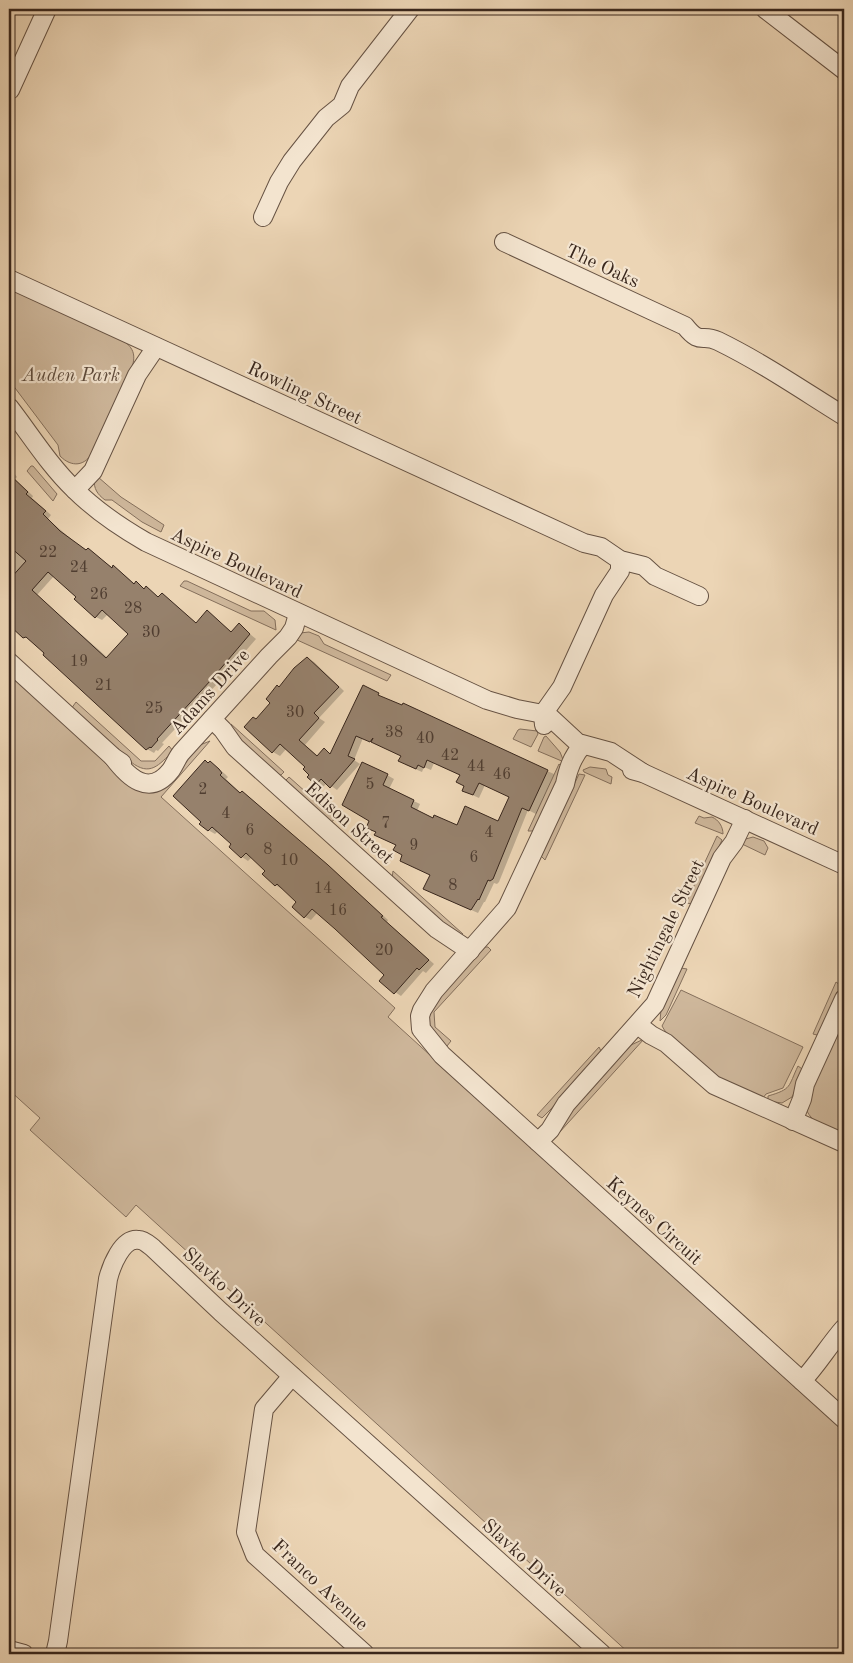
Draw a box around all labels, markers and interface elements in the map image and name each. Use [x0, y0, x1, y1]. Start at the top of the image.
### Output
street label: The Oaks [562, 242, 642, 293]
street label: Rowling Street [244, 359, 364, 429]
park label: Auden Park [21, 367, 120, 386]
street label: Aspire Boulevard [167, 526, 305, 603]
house number: 22 [39, 545, 57, 561]
house number: 24 [70, 560, 88, 576]
house number: 26 [90, 587, 108, 603]
house number: 28 [124, 601, 142, 617]
house number: 30 [142, 625, 160, 641]
street label: Adams Drive [168, 646, 254, 739]
house number: 19 [70, 654, 88, 670]
house number: 21 [95, 678, 113, 694]
house number: 25 [145, 701, 163, 717]
house number: 30 [286, 705, 304, 721]
house number: 38 [385, 725, 403, 741]
house number: 40 [416, 731, 434, 747]
house number: 42 [441, 748, 459, 764]
house number: 44 [467, 759, 485, 775]
street label: Aspire Boulevard [683, 765, 821, 840]
house number: 46 [493, 767, 511, 783]
house number: 5 [365, 777, 375, 793]
street label: Edison Street [300, 779, 396, 868]
house number: 2 [198, 782, 208, 798]
house number: 4 [221, 806, 231, 822]
house number: 7 [381, 816, 391, 832]
house number: 6 [245, 823, 255, 839]
house number: 4 [484, 825, 494, 841]
house number: 9 [409, 838, 419, 854]
house number: 8 [263, 842, 273, 858]
house number: 6 [469, 850, 479, 866]
house number: 10 [280, 853, 298, 869]
street label: Nightingale Street [625, 857, 709, 1001]
house number: 8 [448, 878, 458, 894]
house number: 14 [314, 881, 332, 897]
house number: 16 [329, 903, 347, 919]
house number: 20 [375, 943, 393, 959]
street label: Keynes Circuit [602, 1174, 705, 1270]
street label: Slavko Drive [178, 1245, 269, 1331]
street label: Slavko Drive [478, 1516, 569, 1601]
street label: Franco Avenue [268, 1537, 371, 1635]

